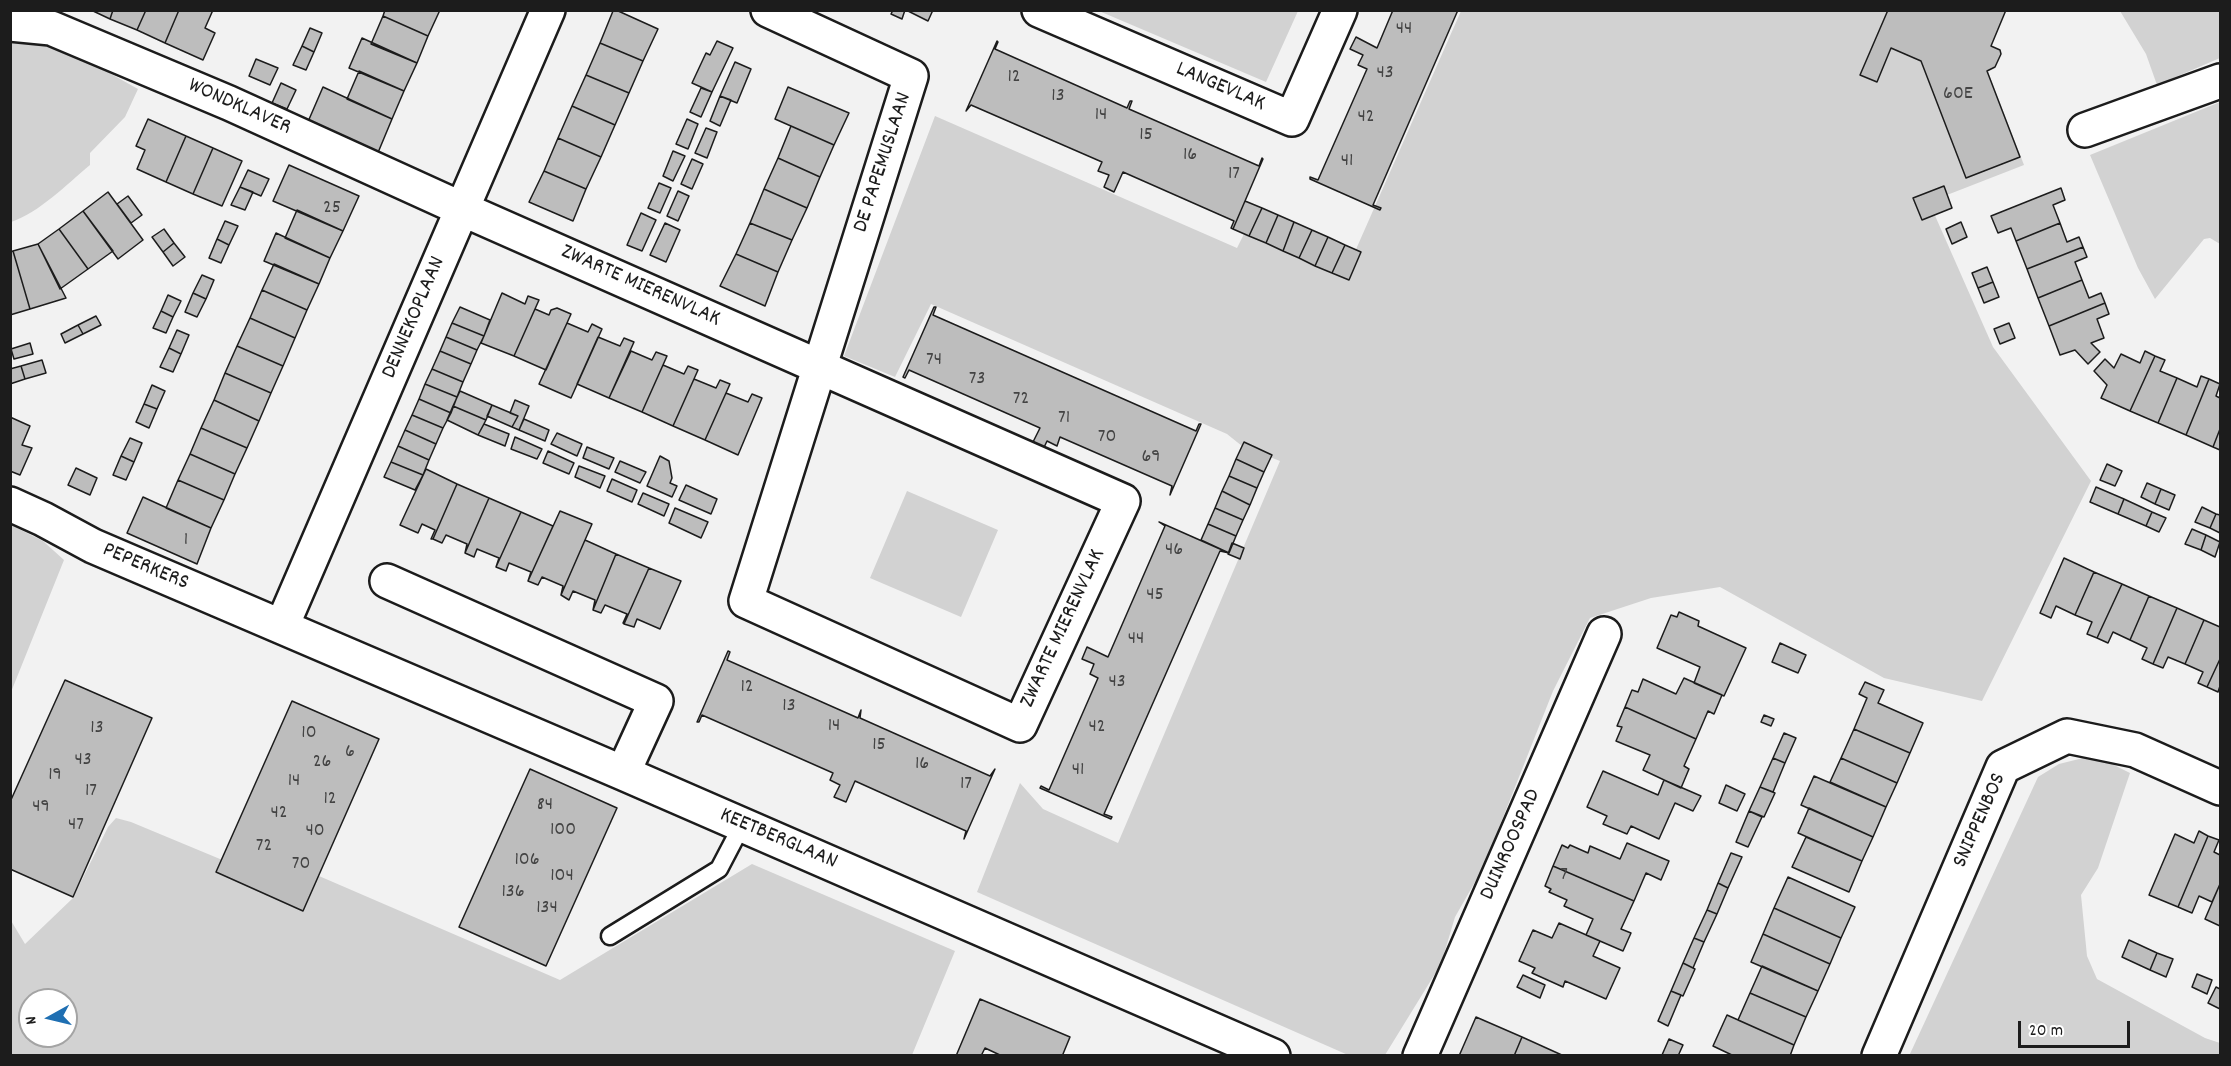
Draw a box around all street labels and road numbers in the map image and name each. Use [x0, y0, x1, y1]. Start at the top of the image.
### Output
street label: LANGEVLAK [1171, 57, 1269, 119]
street label: WONDKLAVER [183, 74, 295, 142]
street label: DE PAPEMUSLAAN [849, 90, 919, 236]
street label: ZWARTE MIERENVLAK [556, 240, 724, 334]
street label: DENNEKOPLAAN [378, 253, 452, 383]
street label: PEPERKERS [98, 538, 192, 598]
street label: ZWARTE MIERENVLAK [1016, 546, 1112, 712]
street label: SNIPPENBOS [1948, 770, 2014, 872]
street label: DUINROOSPAD [1476, 785, 1548, 905]
street label: KEETBERGLAAN [715, 803, 841, 877]

